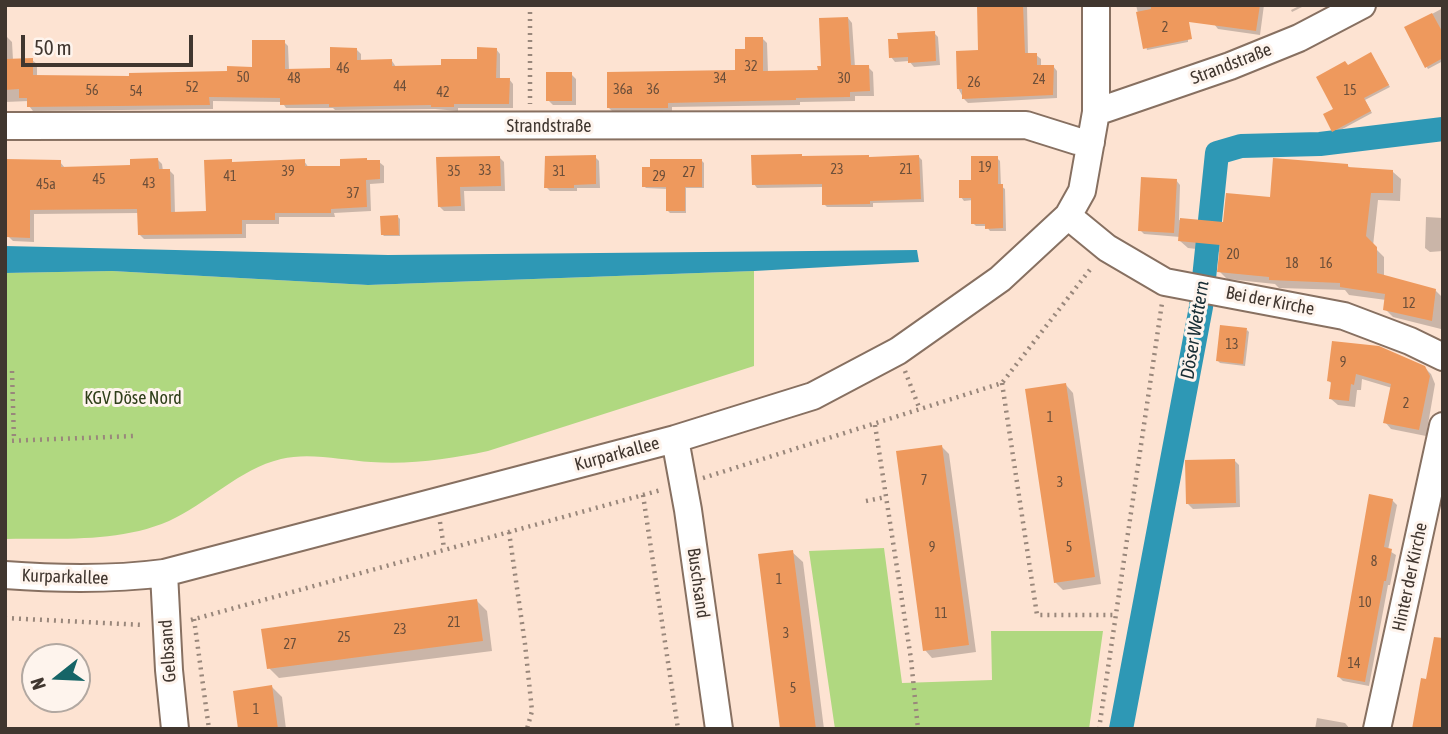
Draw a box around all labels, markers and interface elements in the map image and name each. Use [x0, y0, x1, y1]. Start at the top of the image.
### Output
house number: 2 [1162, 20, 1168, 36]
scale bar [24, 21, 196, 65]
text: 50 m [34, 35, 72, 59]
street label: Strandstraße [1188, 39, 1274, 89]
house number: 32 [744, 59, 758, 75]
house number: 46 [336, 61, 350, 77]
house number: 50 [236, 70, 250, 86]
house number: 48 [287, 71, 301, 87]
house number: 34 [713, 71, 727, 87]
house number: 30 [837, 71, 851, 87]
house number: 24 [1032, 72, 1046, 88]
house number: 26 [967, 75, 981, 91]
house number: 44 [393, 79, 407, 95]
house number: 52 [185, 80, 199, 96]
house number: 36a [613, 82, 633, 98]
house number: 36 [646, 82, 660, 98]
house number: 56 [85, 83, 99, 99]
house number: 15 [1343, 83, 1357, 99]
house number: 54 [129, 84, 143, 100]
house number: 42 [436, 85, 450, 101]
street label: Strandstraße [507, 115, 591, 137]
house number: 19 [978, 160, 992, 176]
house number: 23 [830, 162, 844, 178]
house number: 21 [899, 162, 913, 178]
house number: 33 [478, 163, 492, 179]
house number: 39 [281, 164, 295, 180]
house number: 35 [447, 164, 461, 180]
house number: 31 [552, 164, 566, 180]
house number: 27 [682, 165, 696, 181]
house number: 41 [223, 169, 237, 185]
house number: 29 [652, 169, 666, 185]
house number: 45 [92, 172, 106, 188]
house number: 43 [142, 176, 156, 192]
house number: 45a [36, 177, 56, 193]
house number: 37 [346, 186, 360, 202]
house number: 20 [1226, 247, 1240, 263]
house number: 18 [1285, 256, 1299, 272]
house number: 16 [1319, 256, 1333, 272]
water label: Döser Wettern [1176, 279, 1214, 381]
street label: Bei der Kirche [1224, 282, 1316, 320]
house number: 12 [1402, 296, 1416, 312]
house number: 13 [1225, 337, 1239, 353]
house number: 9 [1340, 355, 1346, 371]
park label: KGV Döse Nord [84, 387, 182, 409]
house number: 2 [1403, 396, 1409, 412]
house number: 1 [1047, 410, 1053, 426]
street label: Kurparkallee [572, 432, 662, 476]
house number: 7 [921, 473, 927, 489]
house number: 3 [1057, 475, 1063, 491]
street label: Hinter der Kirche [1388, 521, 1432, 633]
house number: 9 [929, 540, 935, 556]
house number: 5 [1066, 540, 1072, 556]
street label: Buschsand [682, 546, 714, 620]
house number: 8 [1371, 554, 1377, 570]
street label: Kurparkallee [21, 565, 109, 589]
house number: 1 [776, 572, 782, 588]
house number: 10 [1358, 595, 1372, 611]
house number: 11 [934, 606, 948, 622]
house number: 21 [447, 615, 461, 631]
street label: Gelbsand [155, 619, 181, 683]
house number: 23 [393, 622, 407, 638]
house number: 3 [783, 626, 789, 642]
house number: 25 [337, 630, 351, 646]
house number: 27 [283, 637, 297, 653]
north arrow [21, 643, 91, 713]
house number: 14 [1347, 656, 1361, 672]
text: N [26, 675, 50, 693]
house number: 5 [790, 681, 796, 697]
house number: 1 [253, 702, 259, 718]

